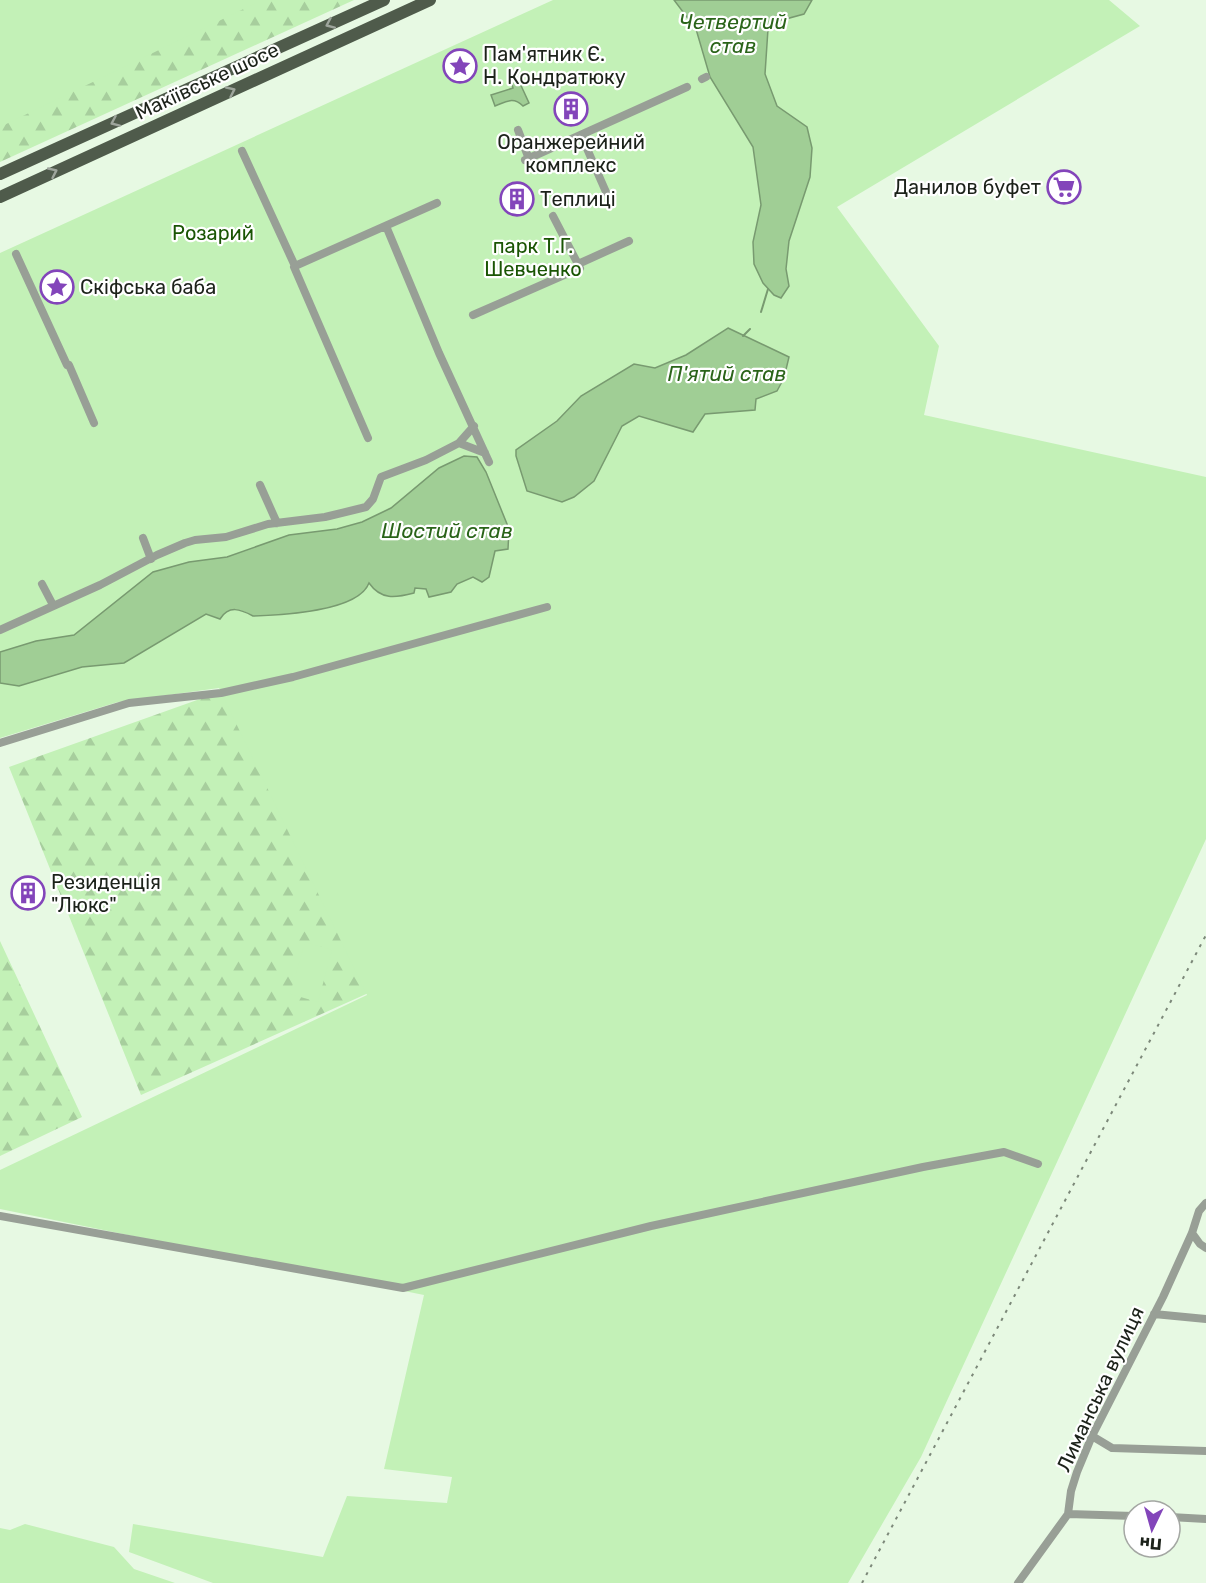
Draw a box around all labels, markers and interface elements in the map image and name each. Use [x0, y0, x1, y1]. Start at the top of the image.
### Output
water label: Четвертий став [679, 9, 788, 58]
one-way arrow [326, 17, 337, 29]
street label: Макіївське шосе [132, 37, 282, 125]
place label: Пам'ятник Є. Н. Кондратюку [483, 42, 626, 89]
place icon: Пам'ятник Є. Н. Кондратюку [442, 48, 478, 84]
one-way arrow [224, 87, 235, 99]
building icon: Оранжерейний комплекс [553, 91, 589, 127]
one-way arrow [110, 115, 121, 127]
place label: Оранжерейний комплекс [497, 130, 645, 177]
one-way arrow [47, 168, 58, 180]
supermarket icon: Данилов буфет [1046, 169, 1082, 205]
place label: Данилов буфет [894, 175, 1041, 199]
building icon: Теплиці [499, 181, 535, 217]
place label: Теплиці [540, 187, 616, 211]
park label: Розарий [172, 221, 254, 245]
park label: парк Т.Г. Шевченко [484, 234, 582, 281]
place icon: Скіфська баба [39, 269, 75, 305]
place label: Скіфська баба [80, 275, 216, 299]
water label: П'ятий став [668, 361, 787, 386]
water label: Шостий став [381, 518, 513, 543]
place label: Резиденція "Люкс" [51, 870, 161, 917]
building icon: Резиденція "Люкс" [10, 875, 46, 911]
street label: Лиманська вулиця [1051, 1303, 1149, 1475]
north arrow [1122, 1499, 1182, 1559]
text: Пн [1139, 1533, 1163, 1554]

